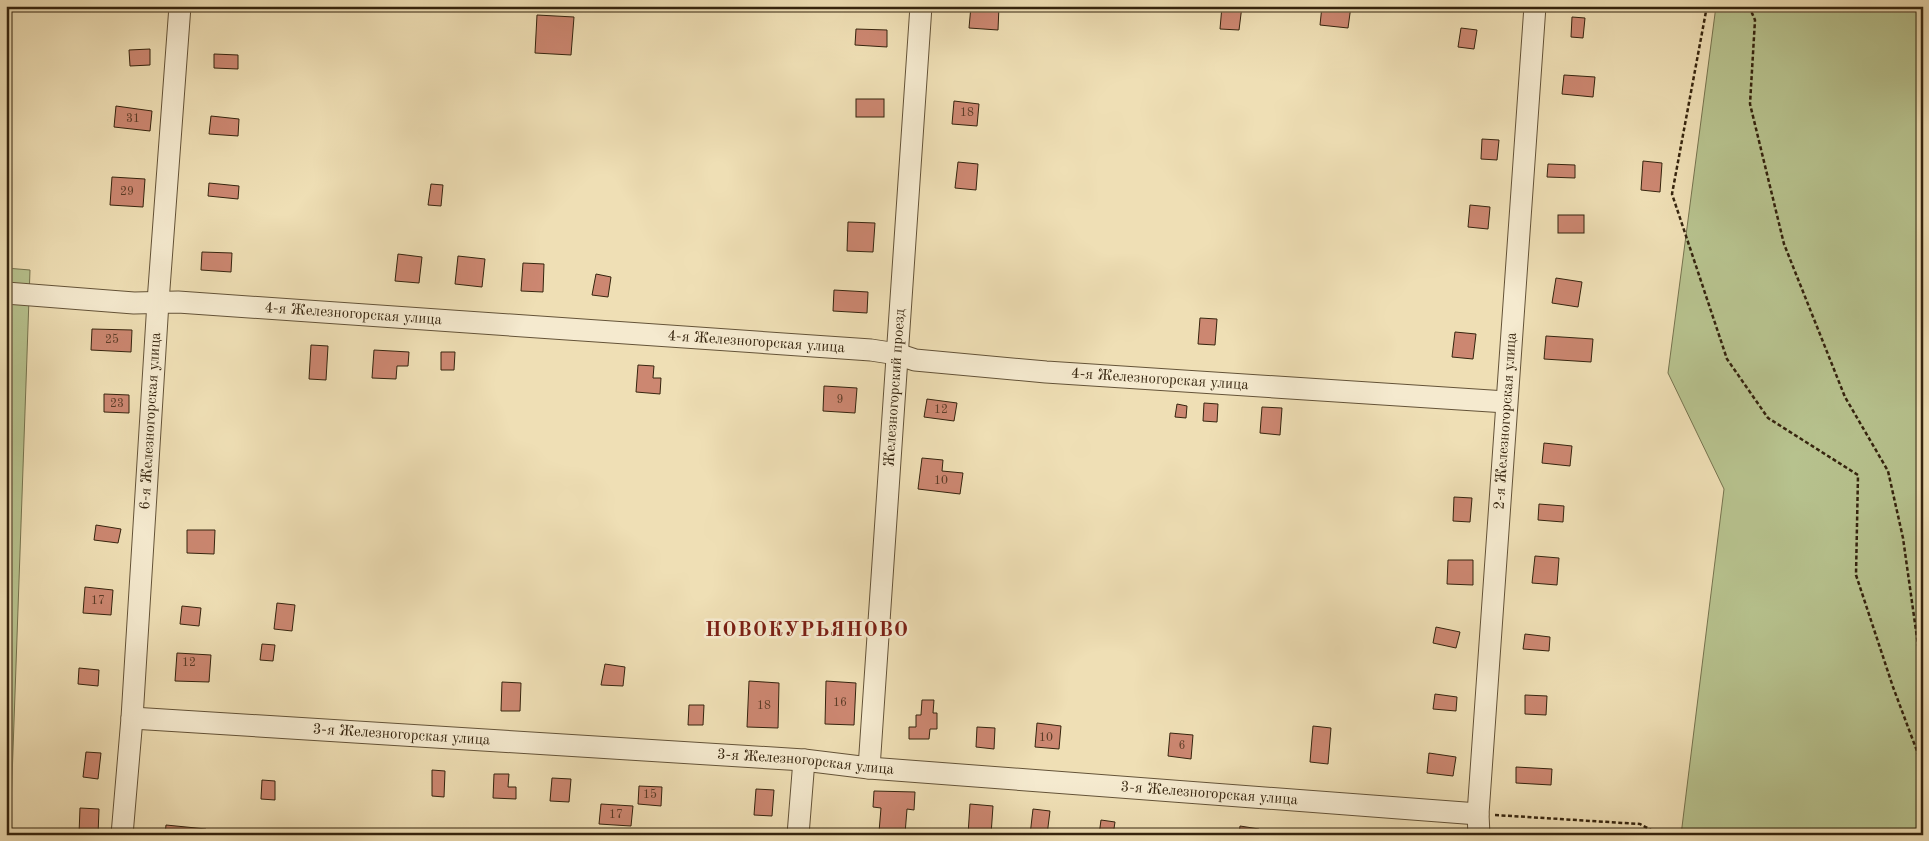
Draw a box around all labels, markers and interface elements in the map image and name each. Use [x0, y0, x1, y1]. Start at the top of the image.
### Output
house number: 18 [960, 107, 974, 119]
house number: 31 [126, 113, 140, 125]
house number: 29 [120, 186, 134, 198]
street label: 4-я Железногорская улица [264, 301, 443, 328]
street label: Железногорский проезд [882, 308, 908, 467]
street label: 4-я Железногорская улица [667, 328, 846, 356]
street label: 6-я Железногорская улица [138, 331, 164, 510]
street label: 2-я Железногорская улица [1492, 331, 1520, 510]
house number: 25 [105, 333, 119, 346]
street label: 4-я Железногорская улица [1071, 366, 1250, 393]
house number: 9 [837, 394, 843, 406]
house number: 23 [110, 398, 124, 410]
house number: 12 [934, 404, 948, 416]
house number: 10 [934, 475, 948, 487]
house number: 17 [91, 595, 105, 607]
district label: НОВОКУРЬЯНОВО [705, 621, 909, 641]
house number: 12 [182, 657, 196, 669]
house number: 16 [833, 697, 847, 709]
house number: 18 [757, 700, 771, 712]
street label: 3-я Железногорская улица [312, 722, 491, 748]
house number: 10 [1039, 732, 1053, 744]
house number: 6 [1179, 740, 1186, 752]
street label: 3-я Железногорская улица [716, 747, 895, 777]
street label: 3-я Железногорская улица [1120, 780, 1299, 808]
house number: 15 [643, 788, 657, 801]
house number: 17 [609, 809, 623, 821]

